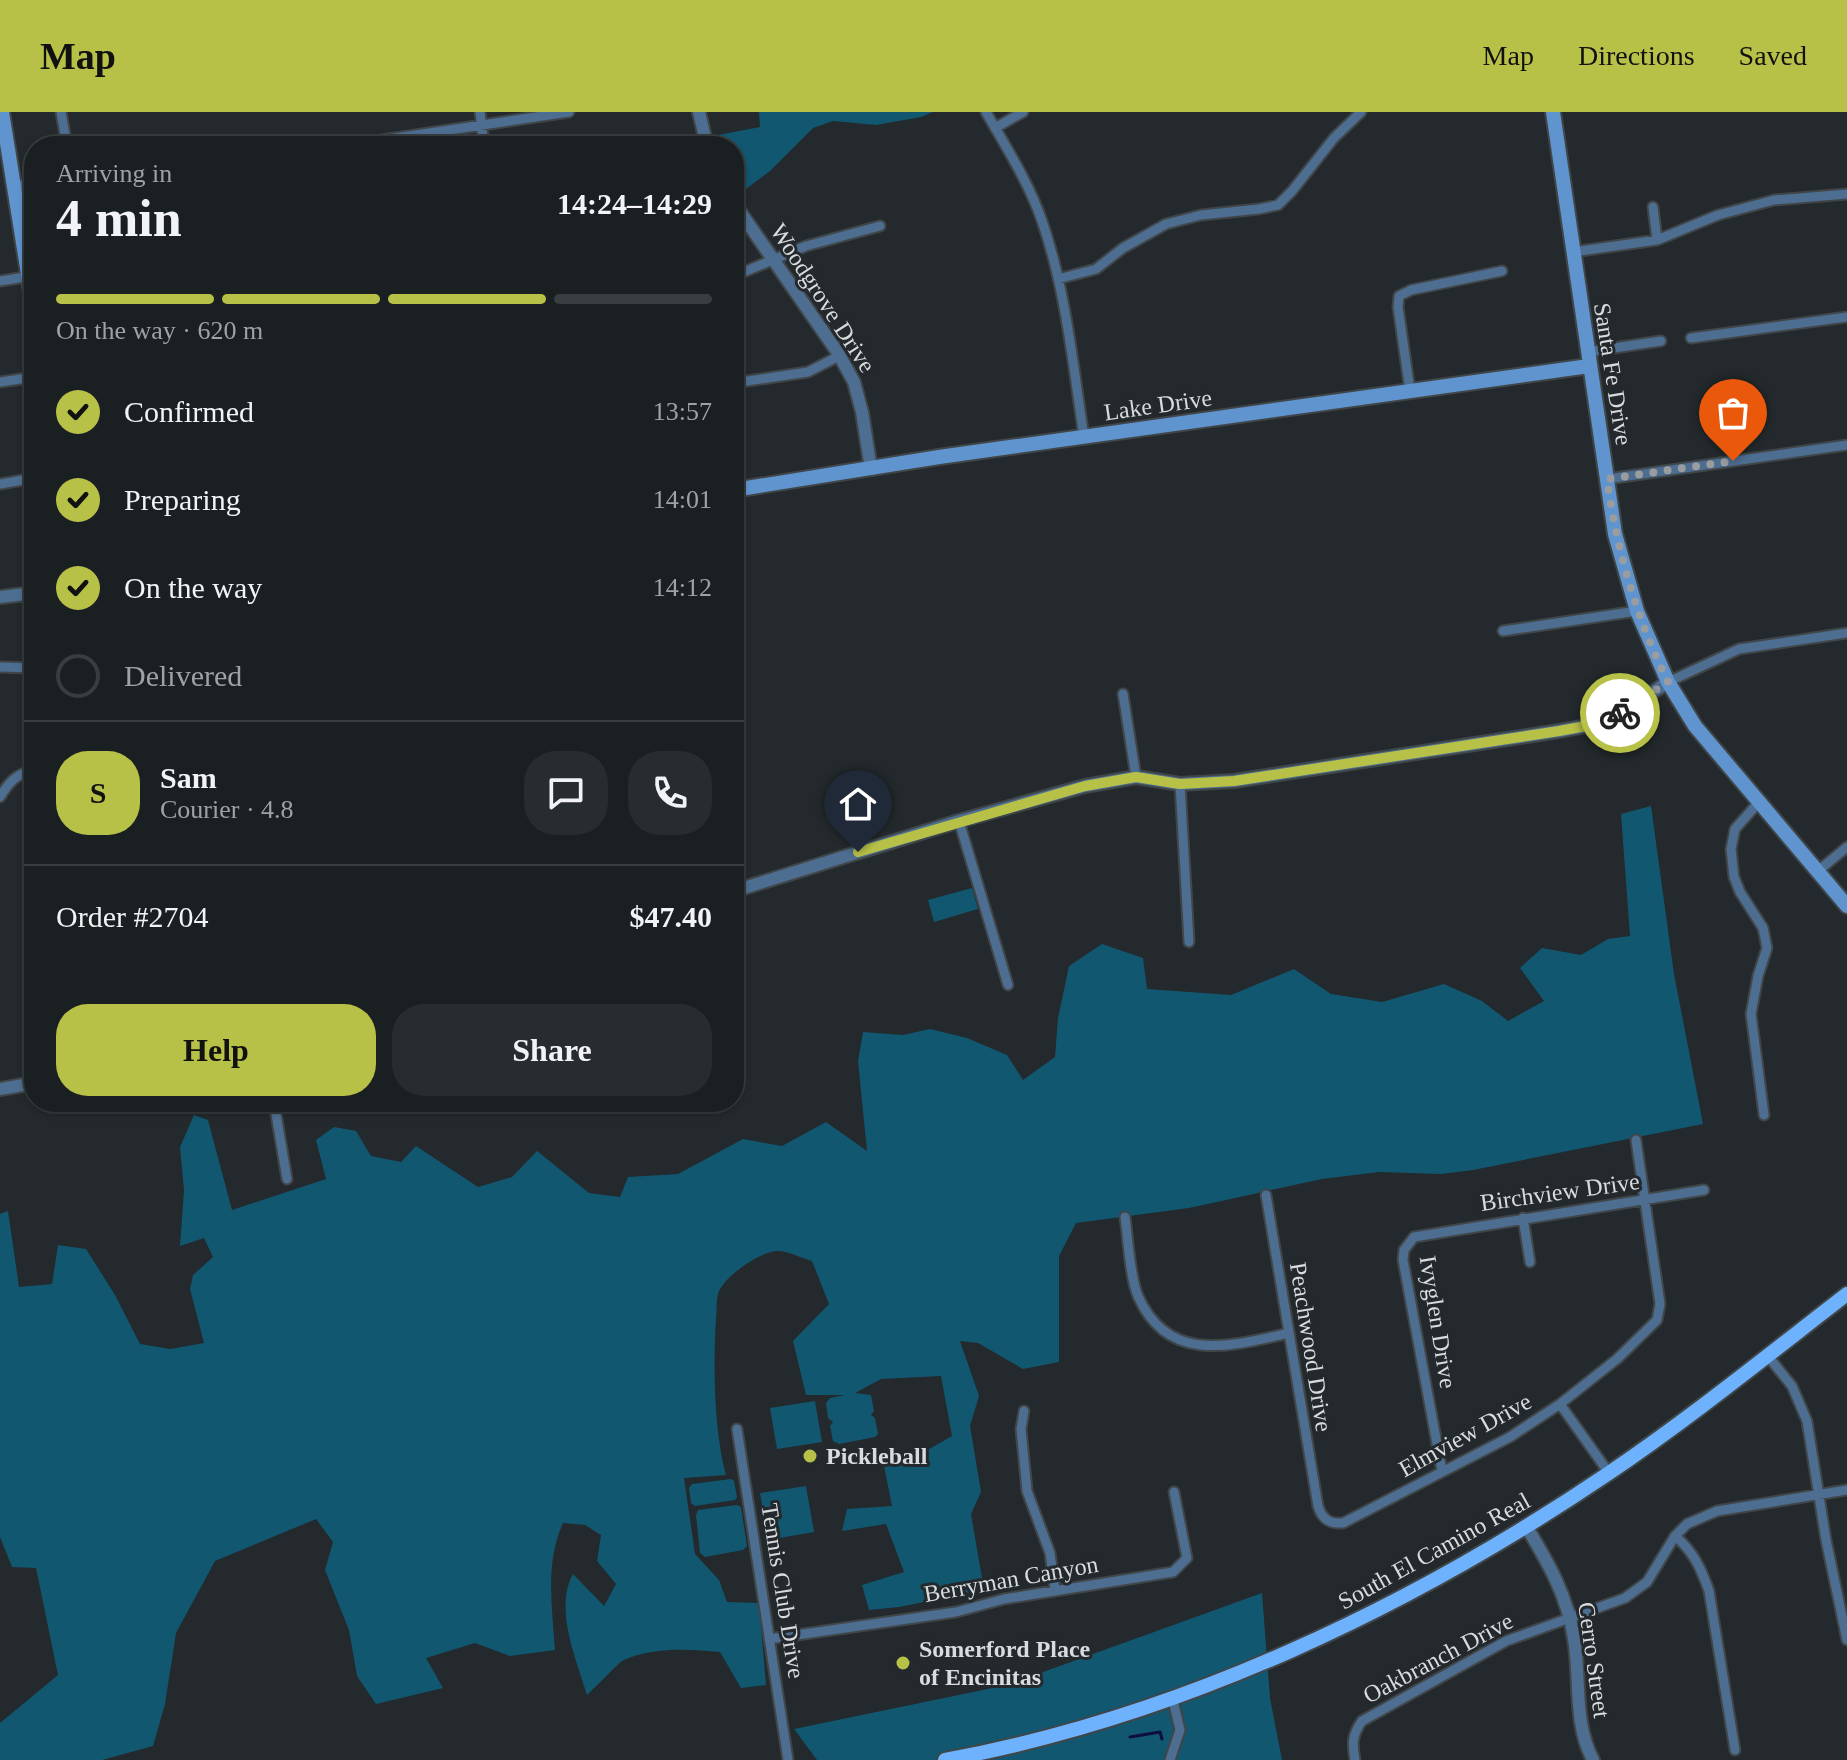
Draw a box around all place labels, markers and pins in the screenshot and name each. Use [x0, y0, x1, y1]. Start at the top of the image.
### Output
pin [1699, 379, 1767, 461]
pin [824, 770, 892, 852]
place label: Pickleball [826, 1443, 928, 1469]
marker: Pickleball [801, 1447, 819, 1465]
place label: Somerford Place of Encinitas [919, 1636, 1091, 1690]
marker: Somerford Place of Encinitas [894, 1654, 912, 1672]

